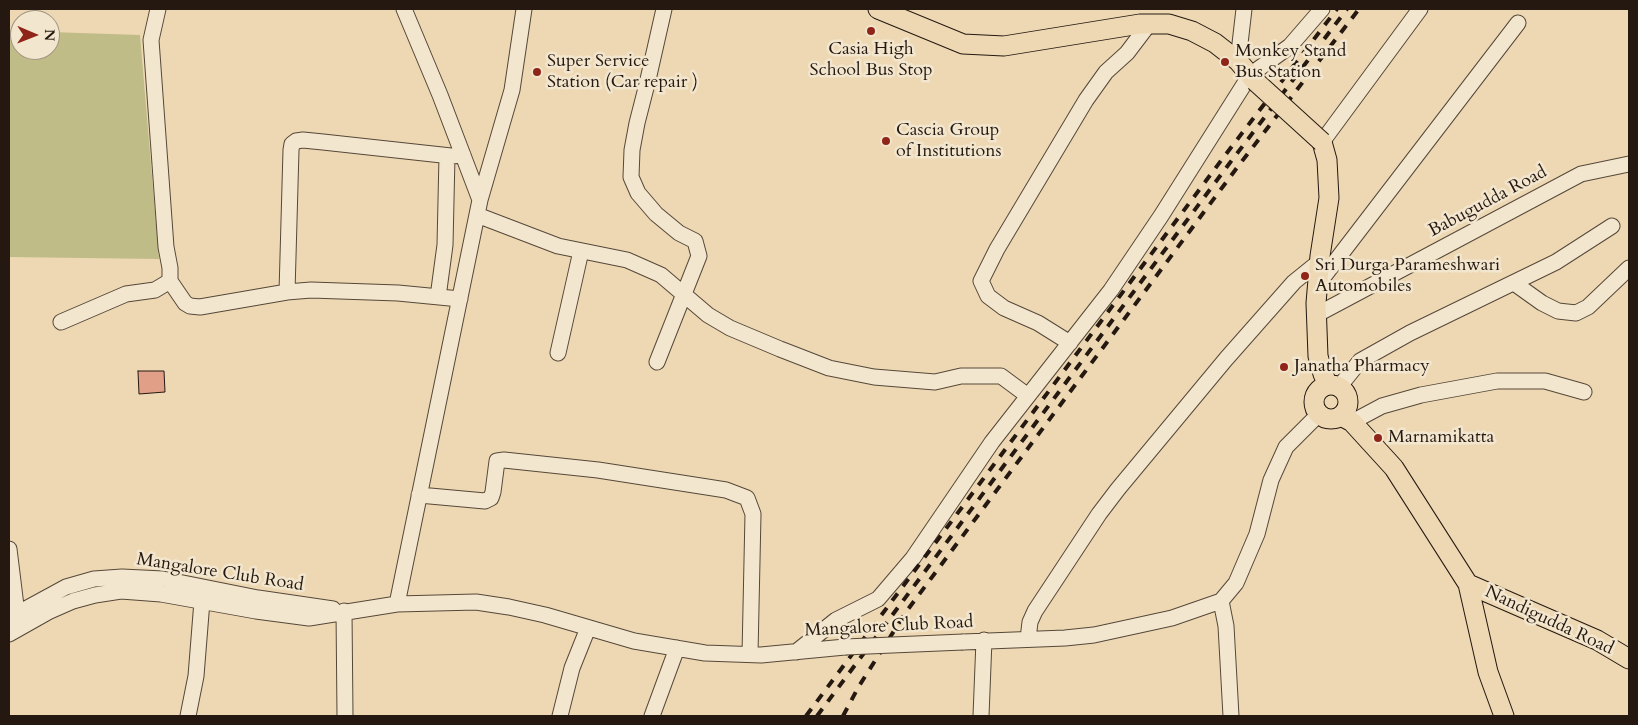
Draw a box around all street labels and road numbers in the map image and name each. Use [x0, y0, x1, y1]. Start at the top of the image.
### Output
street label: Babugudda Road [1425, 162, 1551, 242]
street label: Mangalore Club Road [135, 549, 305, 597]
street label: Nandigudda Road [1481, 582, 1617, 660]
street label: Mangalore Club Road [804, 612, 974, 642]

